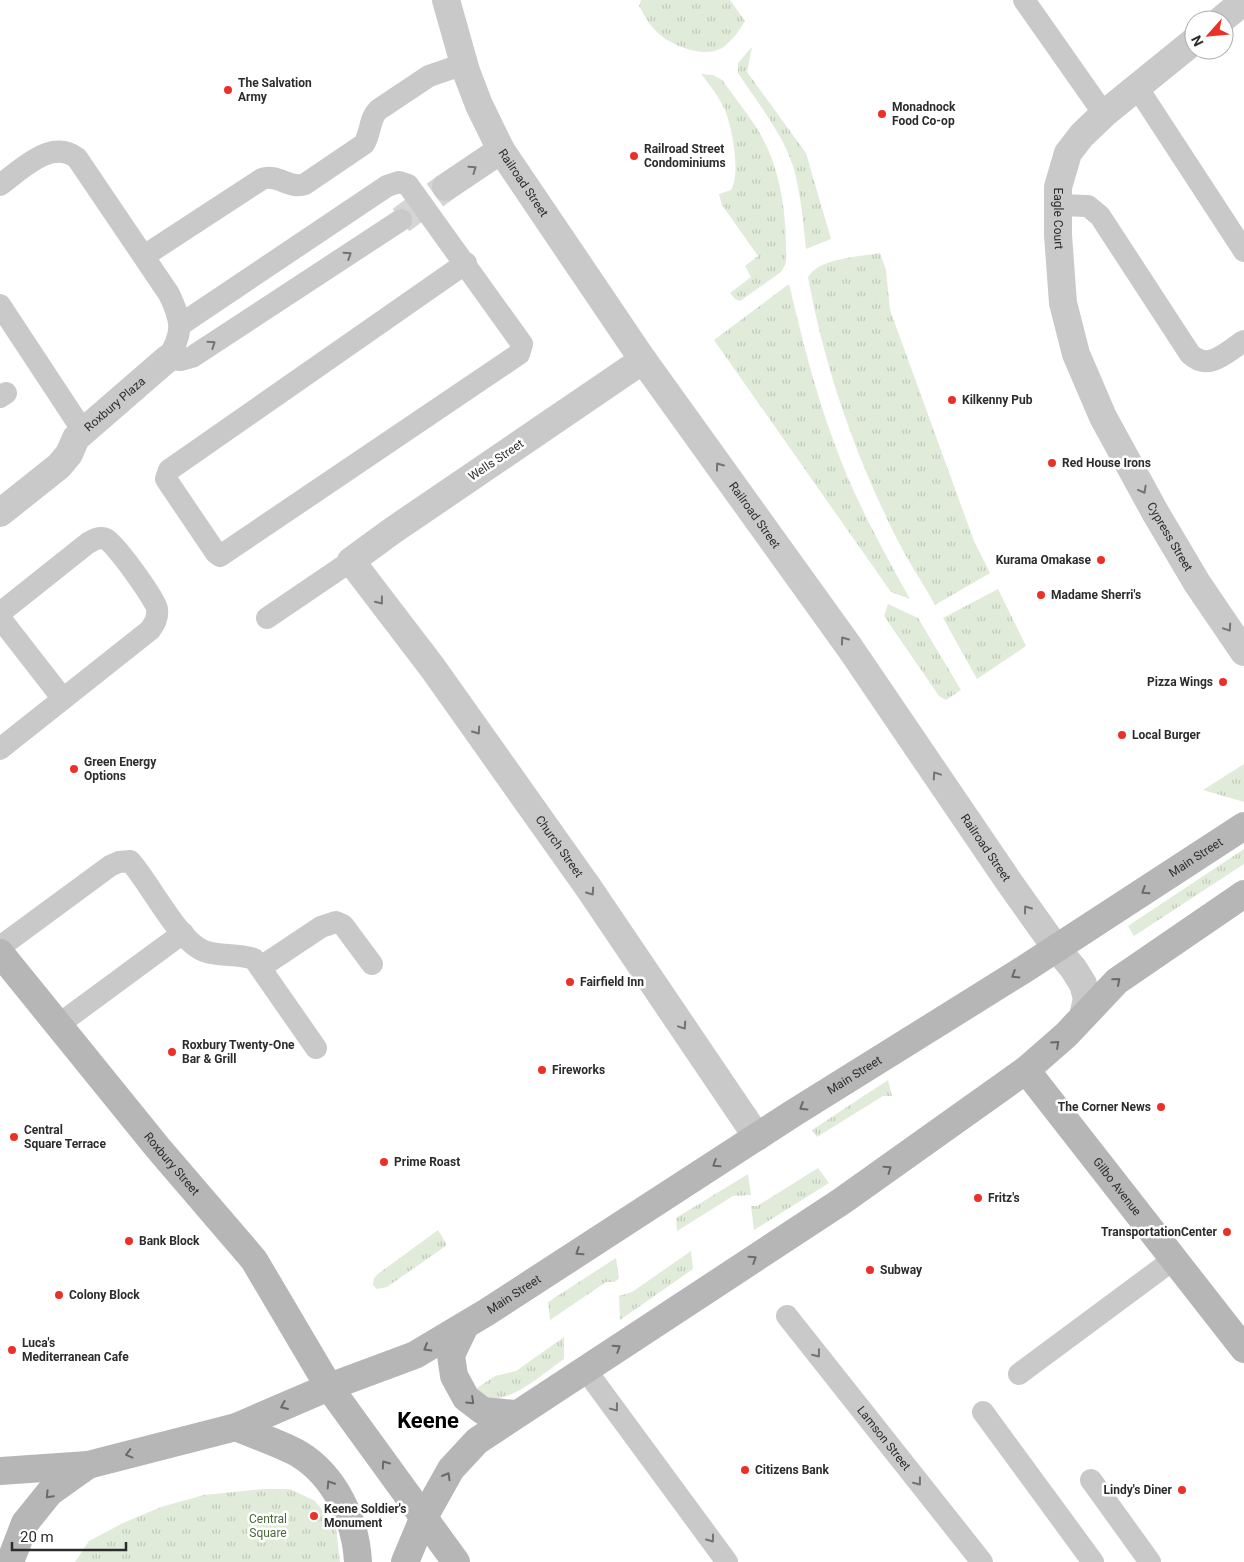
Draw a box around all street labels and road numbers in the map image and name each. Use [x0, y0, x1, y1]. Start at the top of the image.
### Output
street label: Railroad Street [495, 146, 551, 219]
street label: Eagle Court [1051, 187, 1066, 250]
street label: Roxbury Plaza [82, 374, 148, 434]
street label: Wells Street [466, 436, 526, 484]
street label: Railroad Street [726, 479, 783, 551]
street label: Cypress Street [1144, 500, 1196, 574]
street label: Railroad Street [958, 811, 1014, 884]
street label: Church Street [533, 813, 586, 880]
street label: Main Street [1166, 835, 1225, 880]
street label: Main Street [825, 1053, 884, 1097]
street label: Roxbury Street [141, 1130, 202, 1198]
street label: Gilbo Avenue [1090, 1155, 1144, 1218]
street label: Main Street [484, 1272, 544, 1317]
street label: Lamson Street [854, 1403, 914, 1473]

